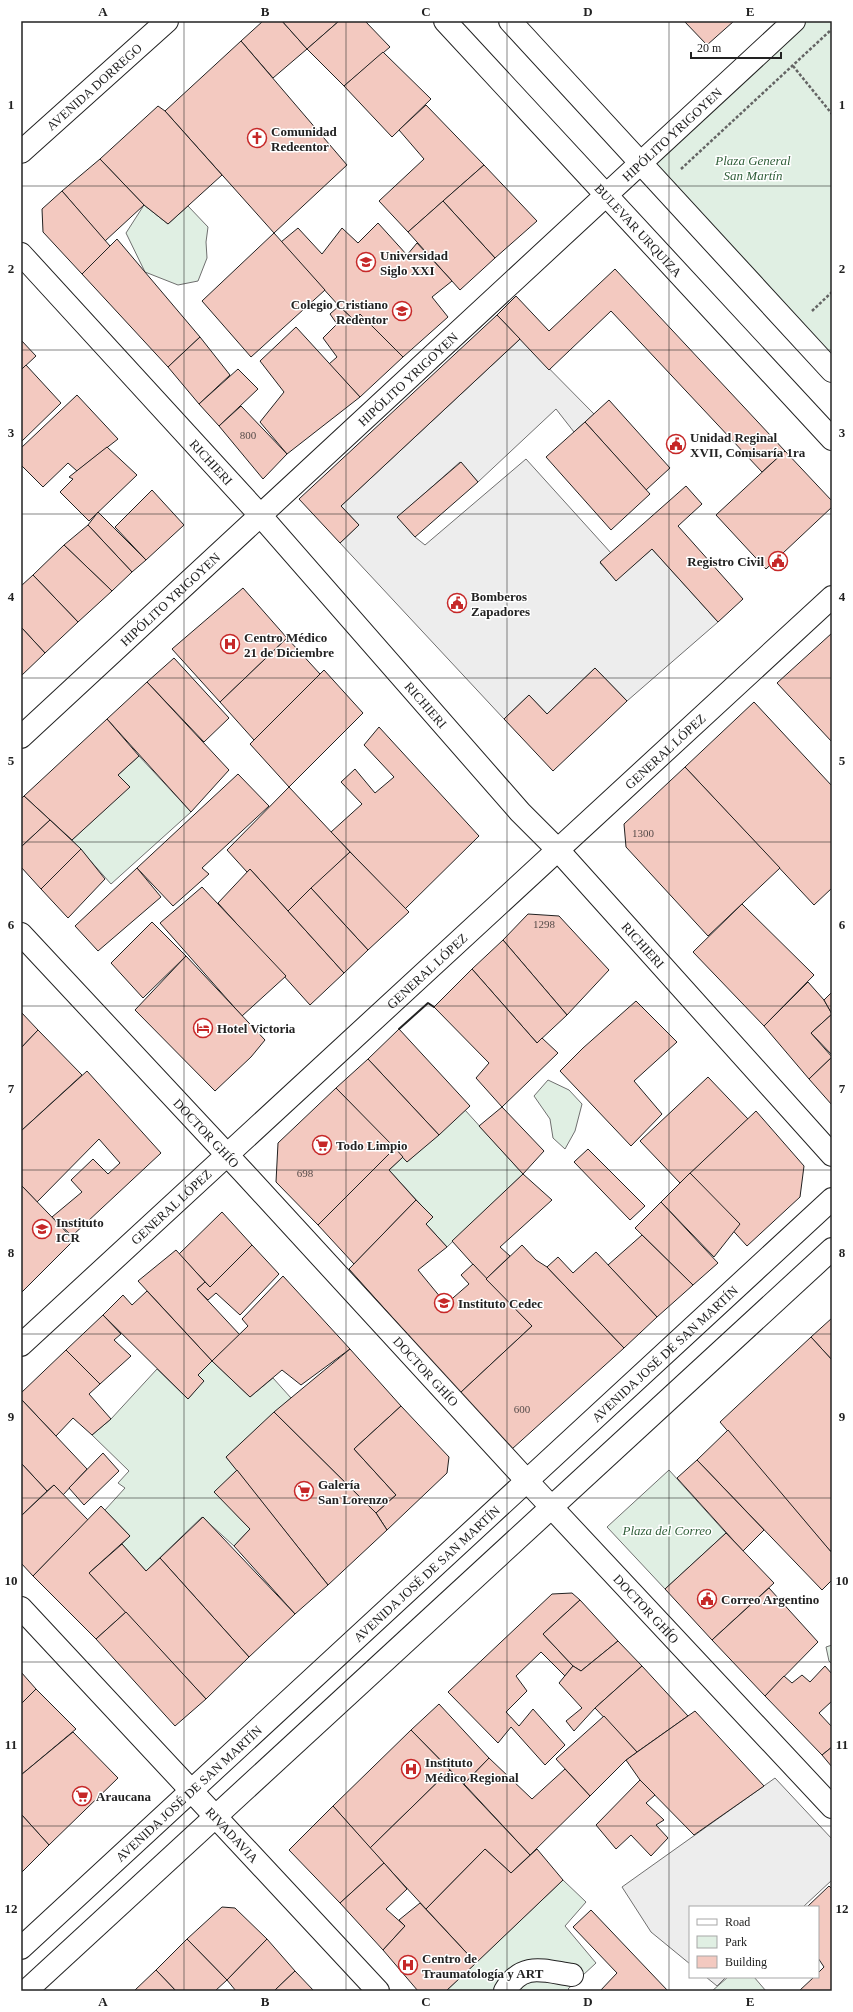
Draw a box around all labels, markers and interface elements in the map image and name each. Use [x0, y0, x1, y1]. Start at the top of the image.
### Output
text: A [98, 4, 108, 19]
text: B [261, 4, 270, 19]
text: C [421, 4, 431, 19]
text: D [583, 4, 593, 19]
text: E [746, 4, 754, 19]
scale bar [691, 34, 781, 60]
street label: AVENIDA DORREGO [43, 40, 145, 133]
text: 20 m [697, 41, 722, 55]
street label: HIPÓLITO YRIGOYEN [619, 84, 725, 184]
text: 1 [8, 97, 14, 112]
text: 1 [839, 97, 845, 112]
place label: Comunidad Redeentor [271, 124, 338, 154]
church icon: Comunidad Redeentor [246, 127, 268, 149]
park label: Plaza General San Martín [714, 153, 791, 183]
street label: BULEVAR URQUIZA [592, 180, 686, 280]
place label: Universidad Siglo XXI [380, 248, 449, 278]
school or university icon: Universidad Siglo XXI [355, 251, 377, 273]
text: 2 [8, 261, 14, 276]
text: 2 [839, 261, 845, 276]
place label: Colegio Cristiano Redentor [291, 297, 388, 327]
school or university icon: Colegio Cristiano Redentor [391, 300, 413, 322]
street label: HIPÓLITO YRIGOYEN [355, 329, 461, 429]
text: 3 [8, 425, 15, 440]
text: 3 [839, 425, 846, 440]
house number: 800 [240, 429, 257, 441]
place label: Unidad Reginal XVII, Comisaría 1ra [690, 430, 806, 460]
public building icon: Unidad Reginal XVII, Comisaría 1ra [665, 433, 687, 455]
street label: RICHIERI [187, 436, 236, 488]
street label: HIPÓLITO YRIGOYEN [117, 549, 223, 649]
public building icon: Registro Civil [767, 550, 789, 572]
place label: Registro Civil [687, 554, 764, 569]
text: 4 [8, 589, 15, 604]
place label: Bomberos Zapadores [471, 589, 530, 619]
text: 4 [839, 589, 846, 604]
public building icon: Bomberos Zapadores [446, 592, 468, 614]
place label: Centro Médico 21 de Diciembre [244, 630, 334, 660]
hospital icon: Centro Médico 21 de Diciembre [219, 633, 241, 655]
street label: RICHIERI [402, 679, 450, 731]
street label: GENERAL LÓPEZ [622, 710, 708, 792]
text: 5 [8, 753, 15, 768]
text: 5 [839, 753, 846, 768]
house number: 1300 [632, 827, 655, 839]
text: 6 [8, 917, 15, 932]
text: 6 [839, 917, 846, 932]
house number: 1298 [533, 918, 556, 930]
street label: RICHIERI [619, 919, 668, 971]
street label: GENERAL LÓPEZ [383, 930, 470, 1012]
hotel icon: Hotel Victoria [192, 1017, 214, 1039]
place label: Hotel Victoria [217, 1021, 296, 1036]
text: 7 [8, 1081, 15, 1096]
text: 7 [839, 1081, 846, 1096]
street label: DOCTOR GHÍO [171, 1095, 242, 1170]
supermarket icon: Todo Limpio [311, 1134, 333, 1156]
place label: Todo Limpio [336, 1138, 407, 1153]
street label: GENERAL LÓPEZ [128, 1166, 214, 1247]
house number: 698 [297, 1167, 314, 1179]
place label: Instituto ICR [56, 1215, 104, 1245]
school or university icon: Instituto ICR [31, 1218, 53, 1240]
text: 8 [8, 1245, 15, 1260]
text: 8 [839, 1245, 846, 1260]
street label: AVENIDA JOSÉ DE SAN MARTÍN [588, 1282, 741, 1425]
school or university icon: Instituto Cedec [433, 1292, 455, 1314]
place label: Instituto Cedec [458, 1296, 543, 1311]
street label: DOCTOR GHÍO [390, 1333, 462, 1409]
house number: 600 [514, 1403, 531, 1415]
text: 9 [8, 1409, 15, 1424]
text: 9 [839, 1409, 846, 1424]
place label: Galería San Lorenzo [318, 1477, 388, 1507]
supermarket icon: Galería San Lorenzo [293, 1480, 315, 1502]
street label: AVENIDA JOSÉ DE SAN MARTÍN [350, 1502, 503, 1645]
park label: Plaza del Correo [621, 1523, 712, 1538]
street label: DOCTOR GHÍO [611, 1571, 682, 1646]
text: 10 [5, 1573, 18, 1588]
text: 10 [836, 1573, 849, 1588]
public building icon: Correo Argentino [696, 1588, 718, 1610]
place label: Correo Argentino [721, 1592, 819, 1607]
street label: AVENIDA JOSÉ DE SAN MARTÍN [112, 1722, 265, 1864]
text: 11 [5, 1737, 17, 1752]
text: 11 [836, 1737, 848, 1752]
place label: Instituto Médico Regional [425, 1755, 519, 1785]
hospital icon: Instituto Médico Regional [400, 1758, 422, 1780]
supermarket icon: Araucana [71, 1785, 93, 1807]
place label: Araucana [96, 1789, 151, 1804]
street label: RIVADAVIA [203, 1804, 262, 1866]
text: 12 [5, 1901, 18, 1916]
text: 12 [836, 1901, 849, 1916]
legend [689, 1906, 819, 1978]
text: Road [725, 1915, 750, 1929]
text: Park [725, 1935, 747, 1949]
place label: Centro de Traumatología y ART [422, 1951, 544, 1981]
hospital icon: Centro de Traumatología y ART [397, 1954, 419, 1976]
text: Building [725, 1955, 767, 1969]
text: A [98, 1994, 108, 2009]
text: B [261, 1994, 270, 2009]
text: C [421, 1994, 431, 2009]
text: D [583, 1994, 593, 2009]
text: E [746, 1994, 754, 2009]

